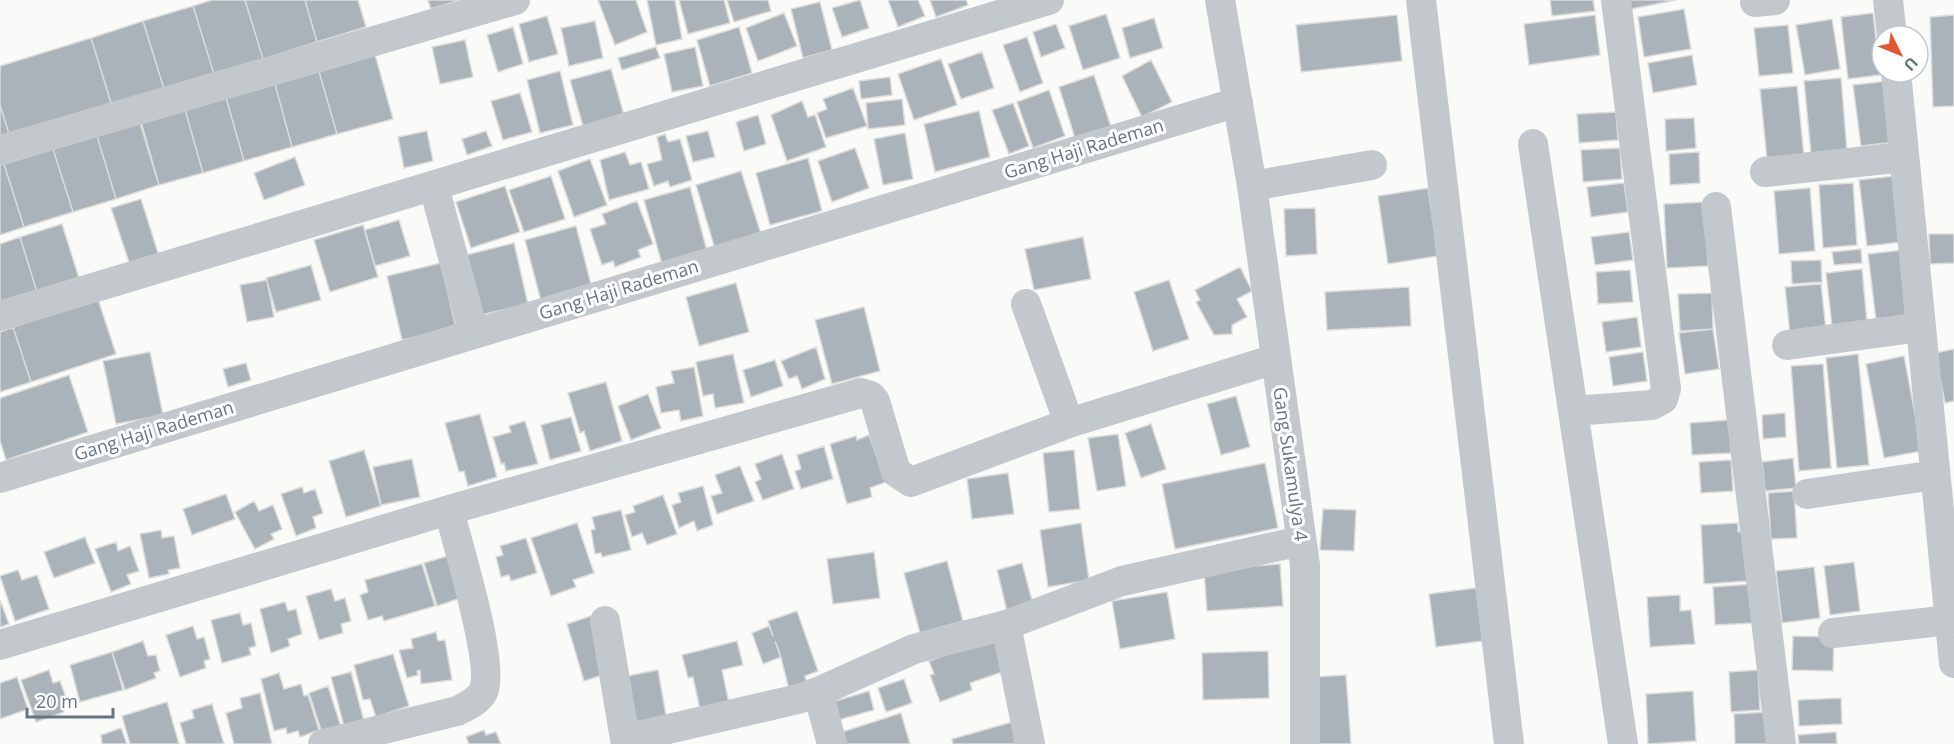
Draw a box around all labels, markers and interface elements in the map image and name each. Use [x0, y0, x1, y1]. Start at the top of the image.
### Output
north arrow [1870, 24, 1930, 84]
text: U [1899, 52, 1923, 76]
street label: Gang Haji Rademan [1001, 112, 1166, 184]
street label: Gang Haji Rademan [536, 253, 701, 325]
street label: Gang Sukamulya 4 [1268, 385, 1314, 542]
street label: Gang Haji Rademan [71, 394, 236, 466]
scale bar [27, 681, 112, 719]
text: 20 m [36, 689, 78, 713]

